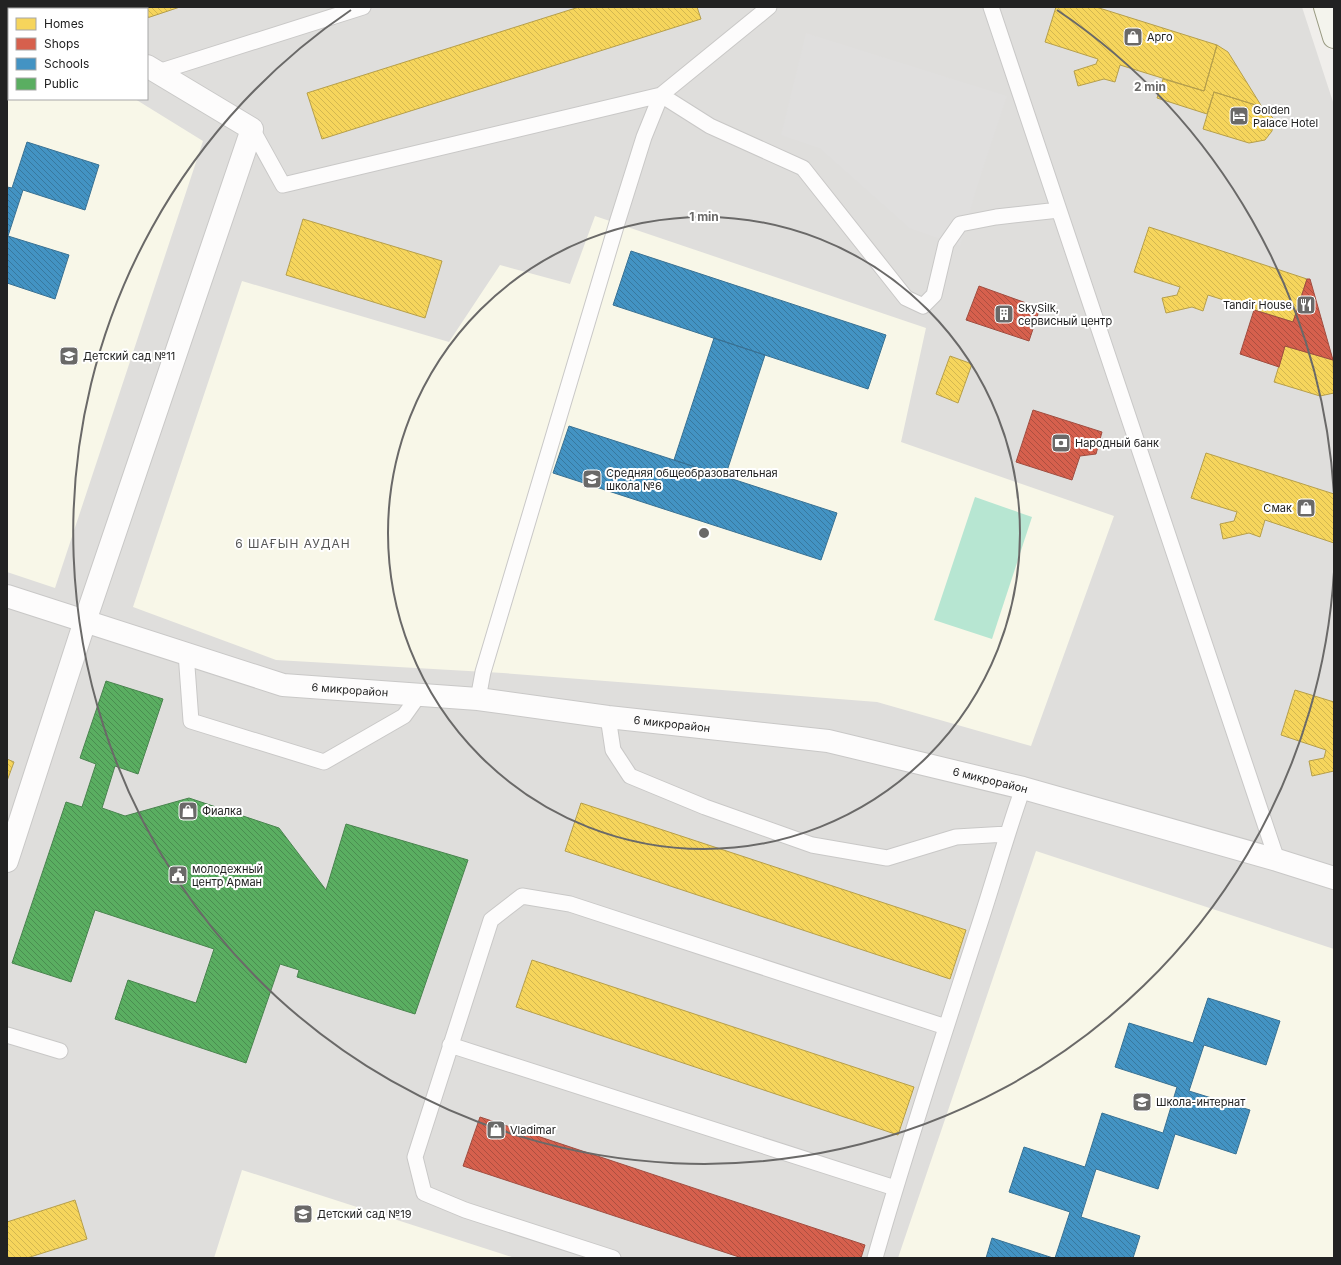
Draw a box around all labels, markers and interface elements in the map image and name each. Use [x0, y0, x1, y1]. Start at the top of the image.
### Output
legend [8, 8, 148, 100]
text: Homes [44, 16, 84, 31]
shop icon: Арго [1122, 26, 1144, 48]
place label: Арго [1147, 30, 1173, 44]
text: Shops [44, 36, 80, 51]
text: Schools [44, 56, 89, 71]
text: Public [44, 76, 79, 91]
text: 2 min [1134, 79, 1166, 94]
place label: Golden Palace Hotel [1253, 103, 1318, 130]
hotel icon: Golden Palace Hotel [1228, 105, 1250, 127]
text: 1 min [689, 209, 719, 224]
restaurant icon: Tandir House [1295, 294, 1317, 316]
place label: Tandir House [1223, 298, 1292, 312]
place label: SkySilk, сервисный центр [1018, 301, 1112, 328]
building icon: SkySilk, сервисный центр [993, 303, 1015, 325]
school or university icon: Детский сад №11 [58, 345, 80, 367]
place label: Детский сад №11 [83, 349, 175, 363]
bank icon: Народный банк [1050, 432, 1072, 454]
place label: Народный банк [1075, 436, 1159, 450]
place label: Средняя общеобразовательная школа №6 [606, 466, 778, 493]
school or university icon: Средняя общеобразовательная школа №6 [581, 468, 603, 490]
shop icon: Смак [1295, 497, 1317, 519]
place label: Смак [1263, 501, 1292, 515]
centre of rings [697, 526, 711, 540]
district label: 6 ШАҒЫН АУДАН [235, 536, 351, 551]
street label: 6 микрорайон [311, 680, 389, 700]
street label: 6 микрорайон [633, 713, 711, 735]
street label: 6 микрорайон [951, 764, 1030, 796]
shop icon: Фиалка [177, 800, 199, 822]
place label: Фиалка [202, 804, 242, 818]
place label: молодежный центр Арман [192, 862, 263, 889]
public building icon: молодежный центр Арман [167, 864, 189, 886]
school or university icon: Школа-интернат [1131, 1091, 1153, 1113]
place label: Школа-интернат [1156, 1095, 1246, 1109]
shop icon: Vladimar [485, 1119, 507, 1141]
place label: Vladimar [510, 1123, 556, 1137]
school or university icon: Детский сад №19 [292, 1203, 314, 1225]
place label: Детский сад №19 [317, 1207, 412, 1221]

